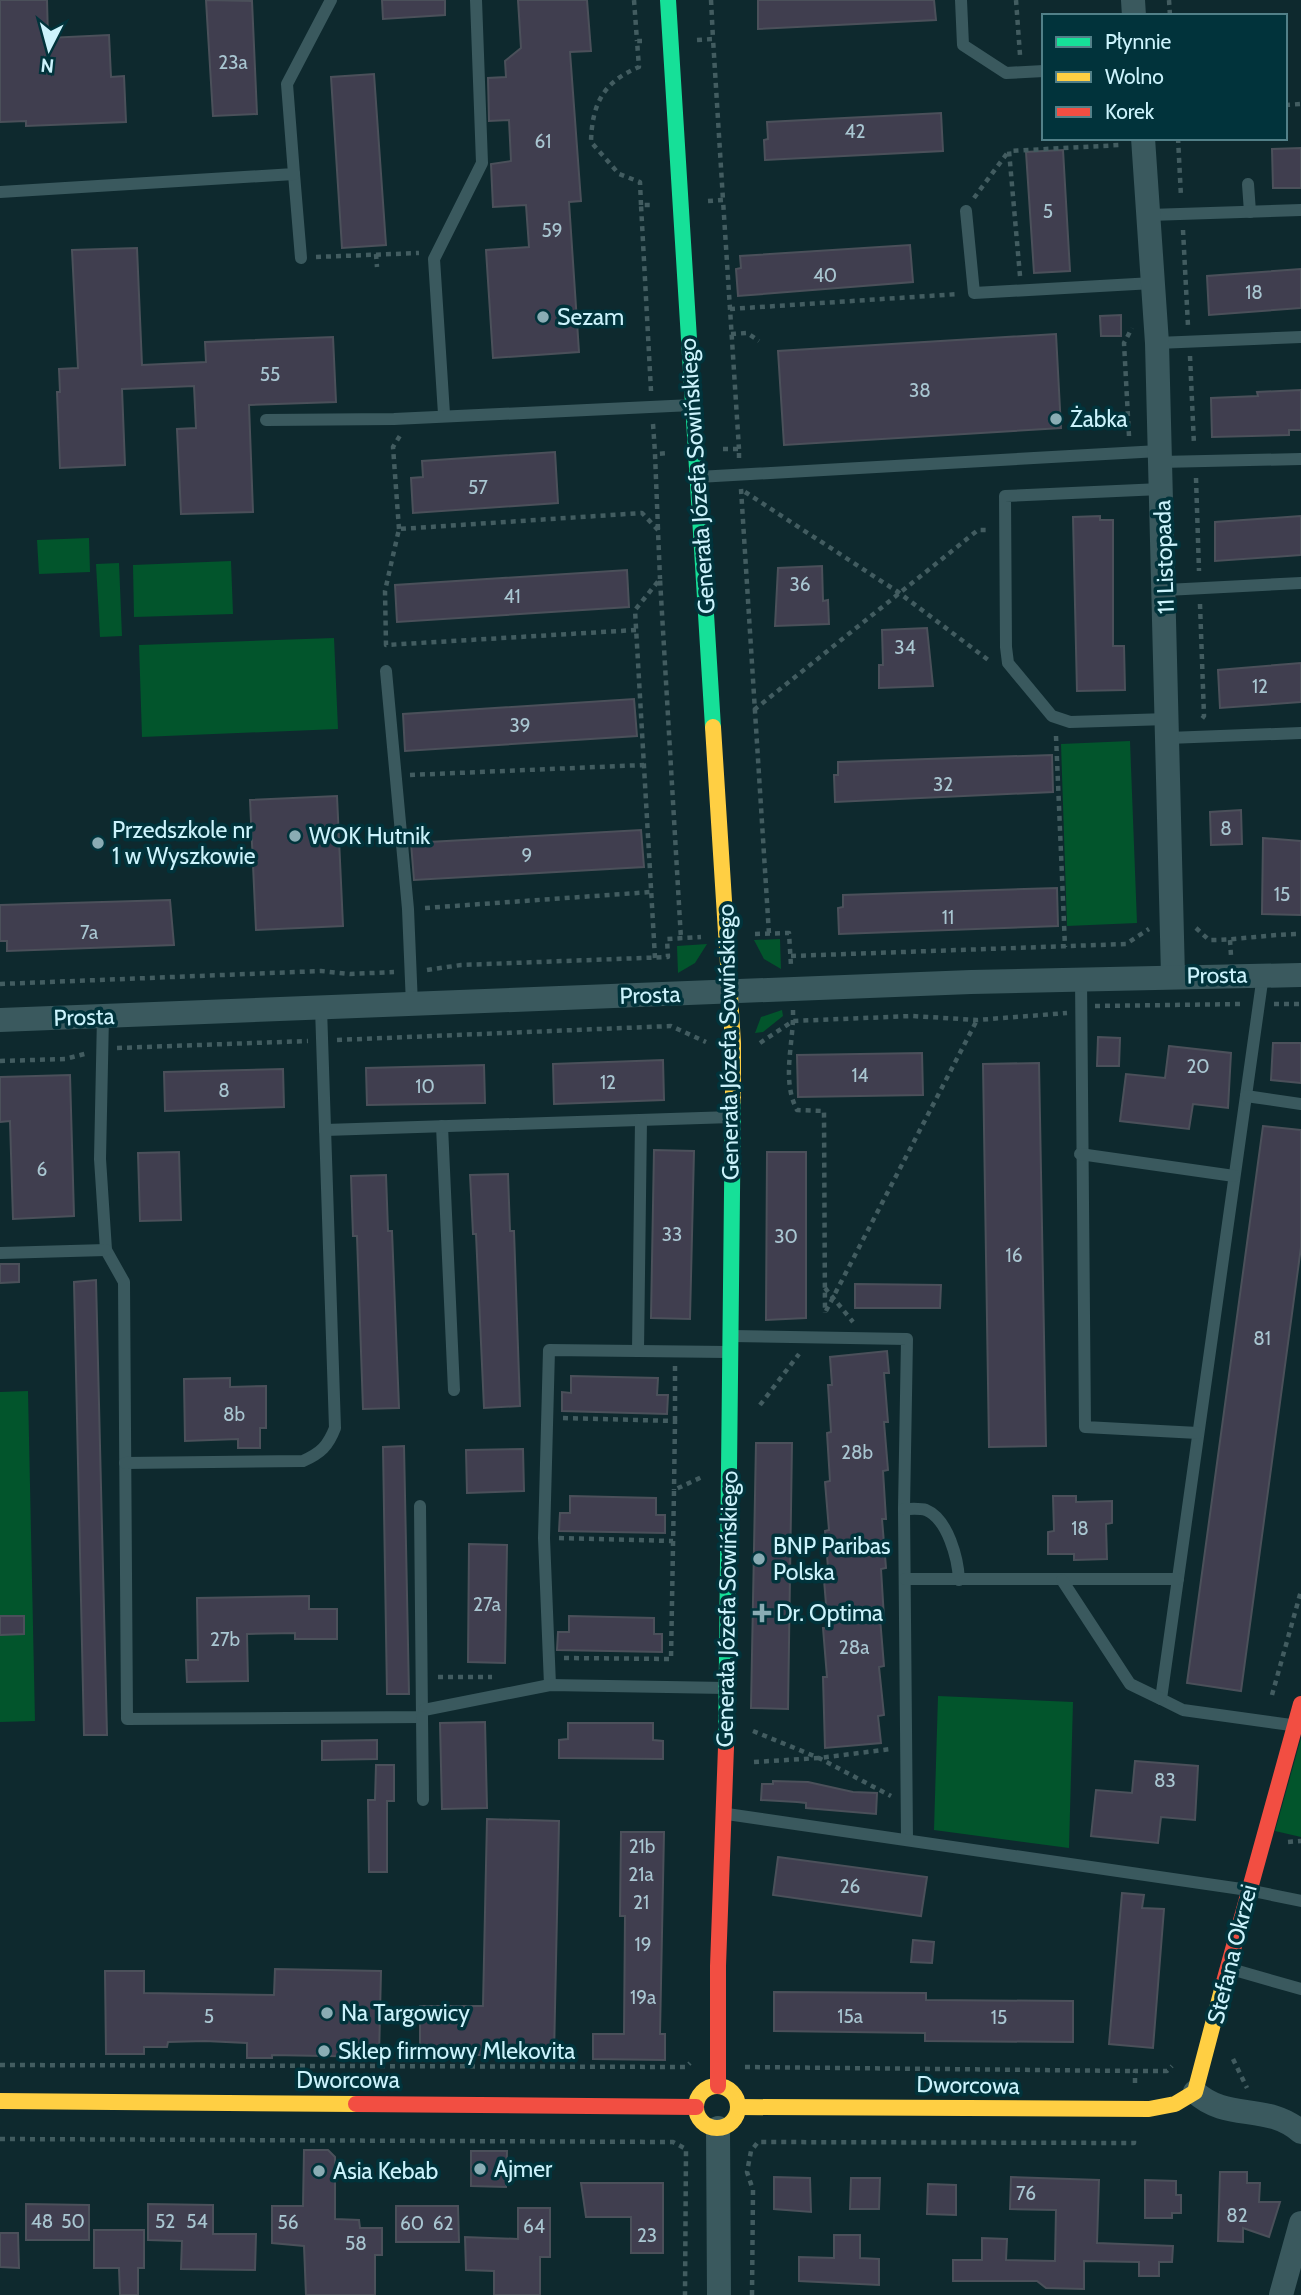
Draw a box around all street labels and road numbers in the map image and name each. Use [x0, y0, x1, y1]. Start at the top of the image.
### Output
street label: Generała Józefa Sowińskiego [673, 337, 721, 615]
street label: 11 Listopada [1148, 500, 1180, 614]
street label: Generała Józefa Sowińskiego [712, 904, 744, 1180]
street label: Prosta [1186, 960, 1248, 990]
street label: Prosta [619, 980, 681, 1010]
street label: Prosta [53, 1002, 115, 1032]
street label: Generała Józefa Sowińskiego [711, 1471, 743, 1747]
street label: Stefana Okrzei [1201, 1881, 1263, 2027]
street label: Dworcowa [296, 2066, 400, 2094]
street label: Dworcowa [916, 2070, 1020, 2100]

